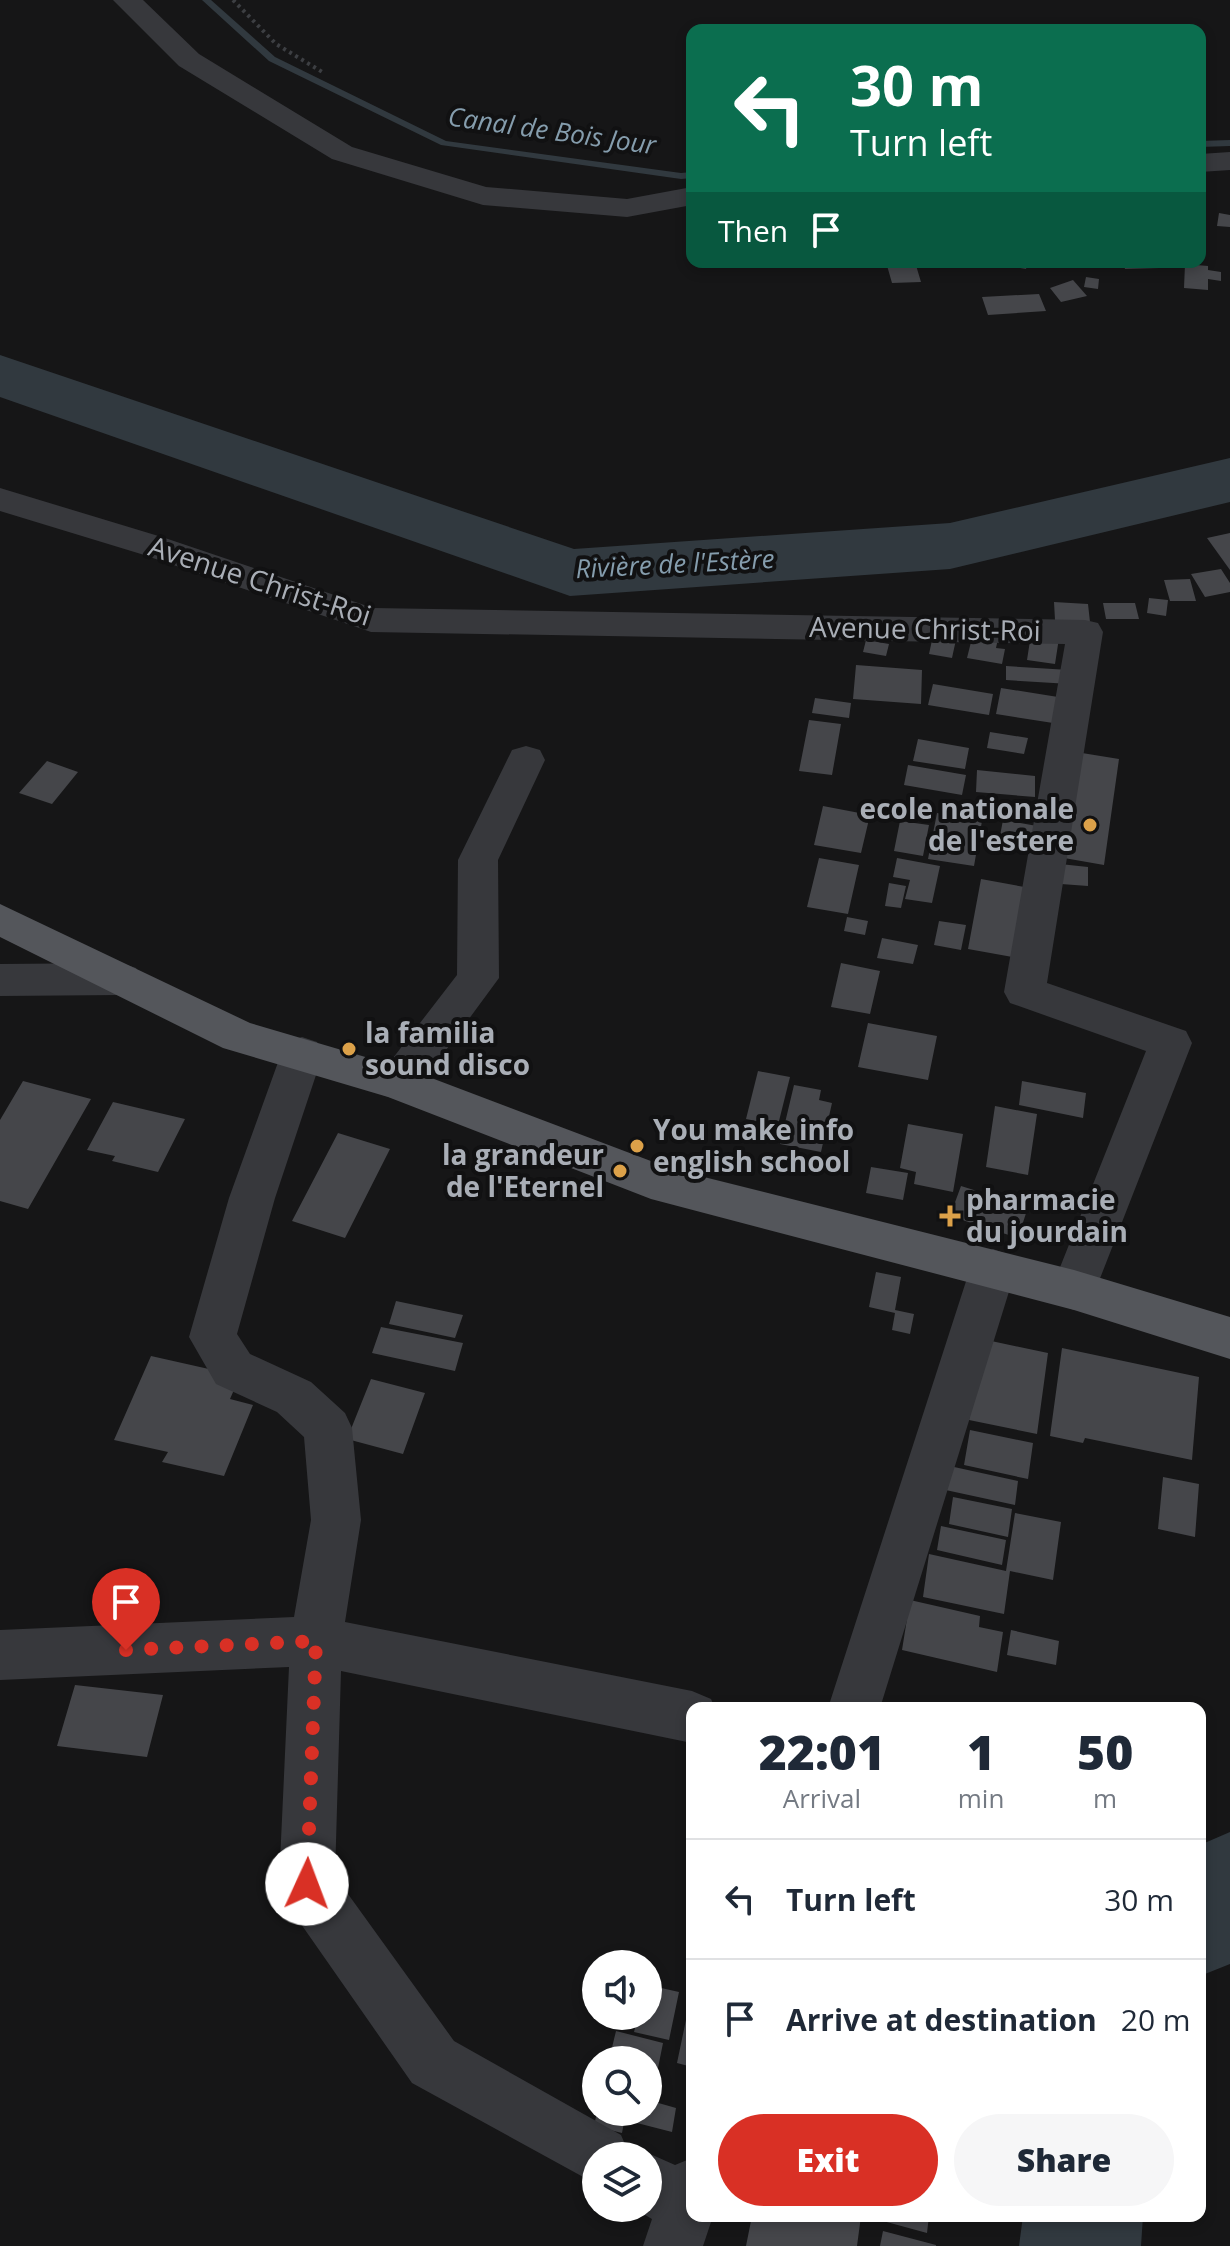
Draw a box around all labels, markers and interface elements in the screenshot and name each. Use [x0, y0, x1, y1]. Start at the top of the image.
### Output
text: 30 m [850, 46, 984, 122]
icon: left [718, 56, 822, 160]
water label: Canal de Bois Jour [446, 98, 660, 163]
text: Turn left [850, 118, 992, 167]
icon: arrive [804, 208, 848, 252]
text: Then [718, 210, 788, 251]
street label: Avenue Christ-Roi [144, 526, 376, 634]
water label: Rivière de l'Estère [575, 540, 775, 586]
street label: Avenue Christ-Roi [809, 607, 1041, 649]
place label: ecole nationale de l'estere [860, 789, 1074, 859]
marker: ecole nationale de l'estere [1081, 816, 1099, 834]
place label: la familia sound disco [365, 1013, 530, 1083]
marker: la familia sound disco [340, 1040, 358, 1058]
place label: You make info english school [653, 1110, 854, 1180]
place label: la grandeur de l'Eternel [442, 1135, 604, 1205]
marker: You make info english school [628, 1137, 646, 1155]
marker: la grandeur de l'Eternel [611, 1162, 629, 1180]
place label: pharmacie du jourdain [966, 1180, 1128, 1250]
marker: pharmacie du jourdain [941, 1207, 959, 1225]
pin [92, 1568, 160, 1650]
icon: arrive [104, 1580, 148, 1624]
text: 22:01 [759, 1719, 885, 1784]
text: 1 [967, 1719, 995, 1784]
text: 50 [1077, 1719, 1133, 1784]
text: Arrival [783, 1780, 861, 1816]
text: min [958, 1780, 1004, 1816]
text: m [1093, 1780, 1117, 1816]
position arrow [265, 1842, 349, 1926]
icon: left [718, 1877, 762, 1921]
text: Turn left [786, 1879, 916, 1920]
text: 30 m [1104, 1879, 1174, 1920]
map controls [582, 1950, 662, 2222]
button: sound [582, 1950, 662, 2030]
icon: arrive [718, 1997, 762, 2041]
text: Arrive at destination [786, 1999, 1097, 2040]
text: 20 m [1121, 1999, 1191, 2040]
button: search [582, 2046, 662, 2126]
button: Exit [718, 2114, 938, 2206]
button: Share [954, 2114, 1174, 2206]
button: layers [582, 2142, 662, 2222]

